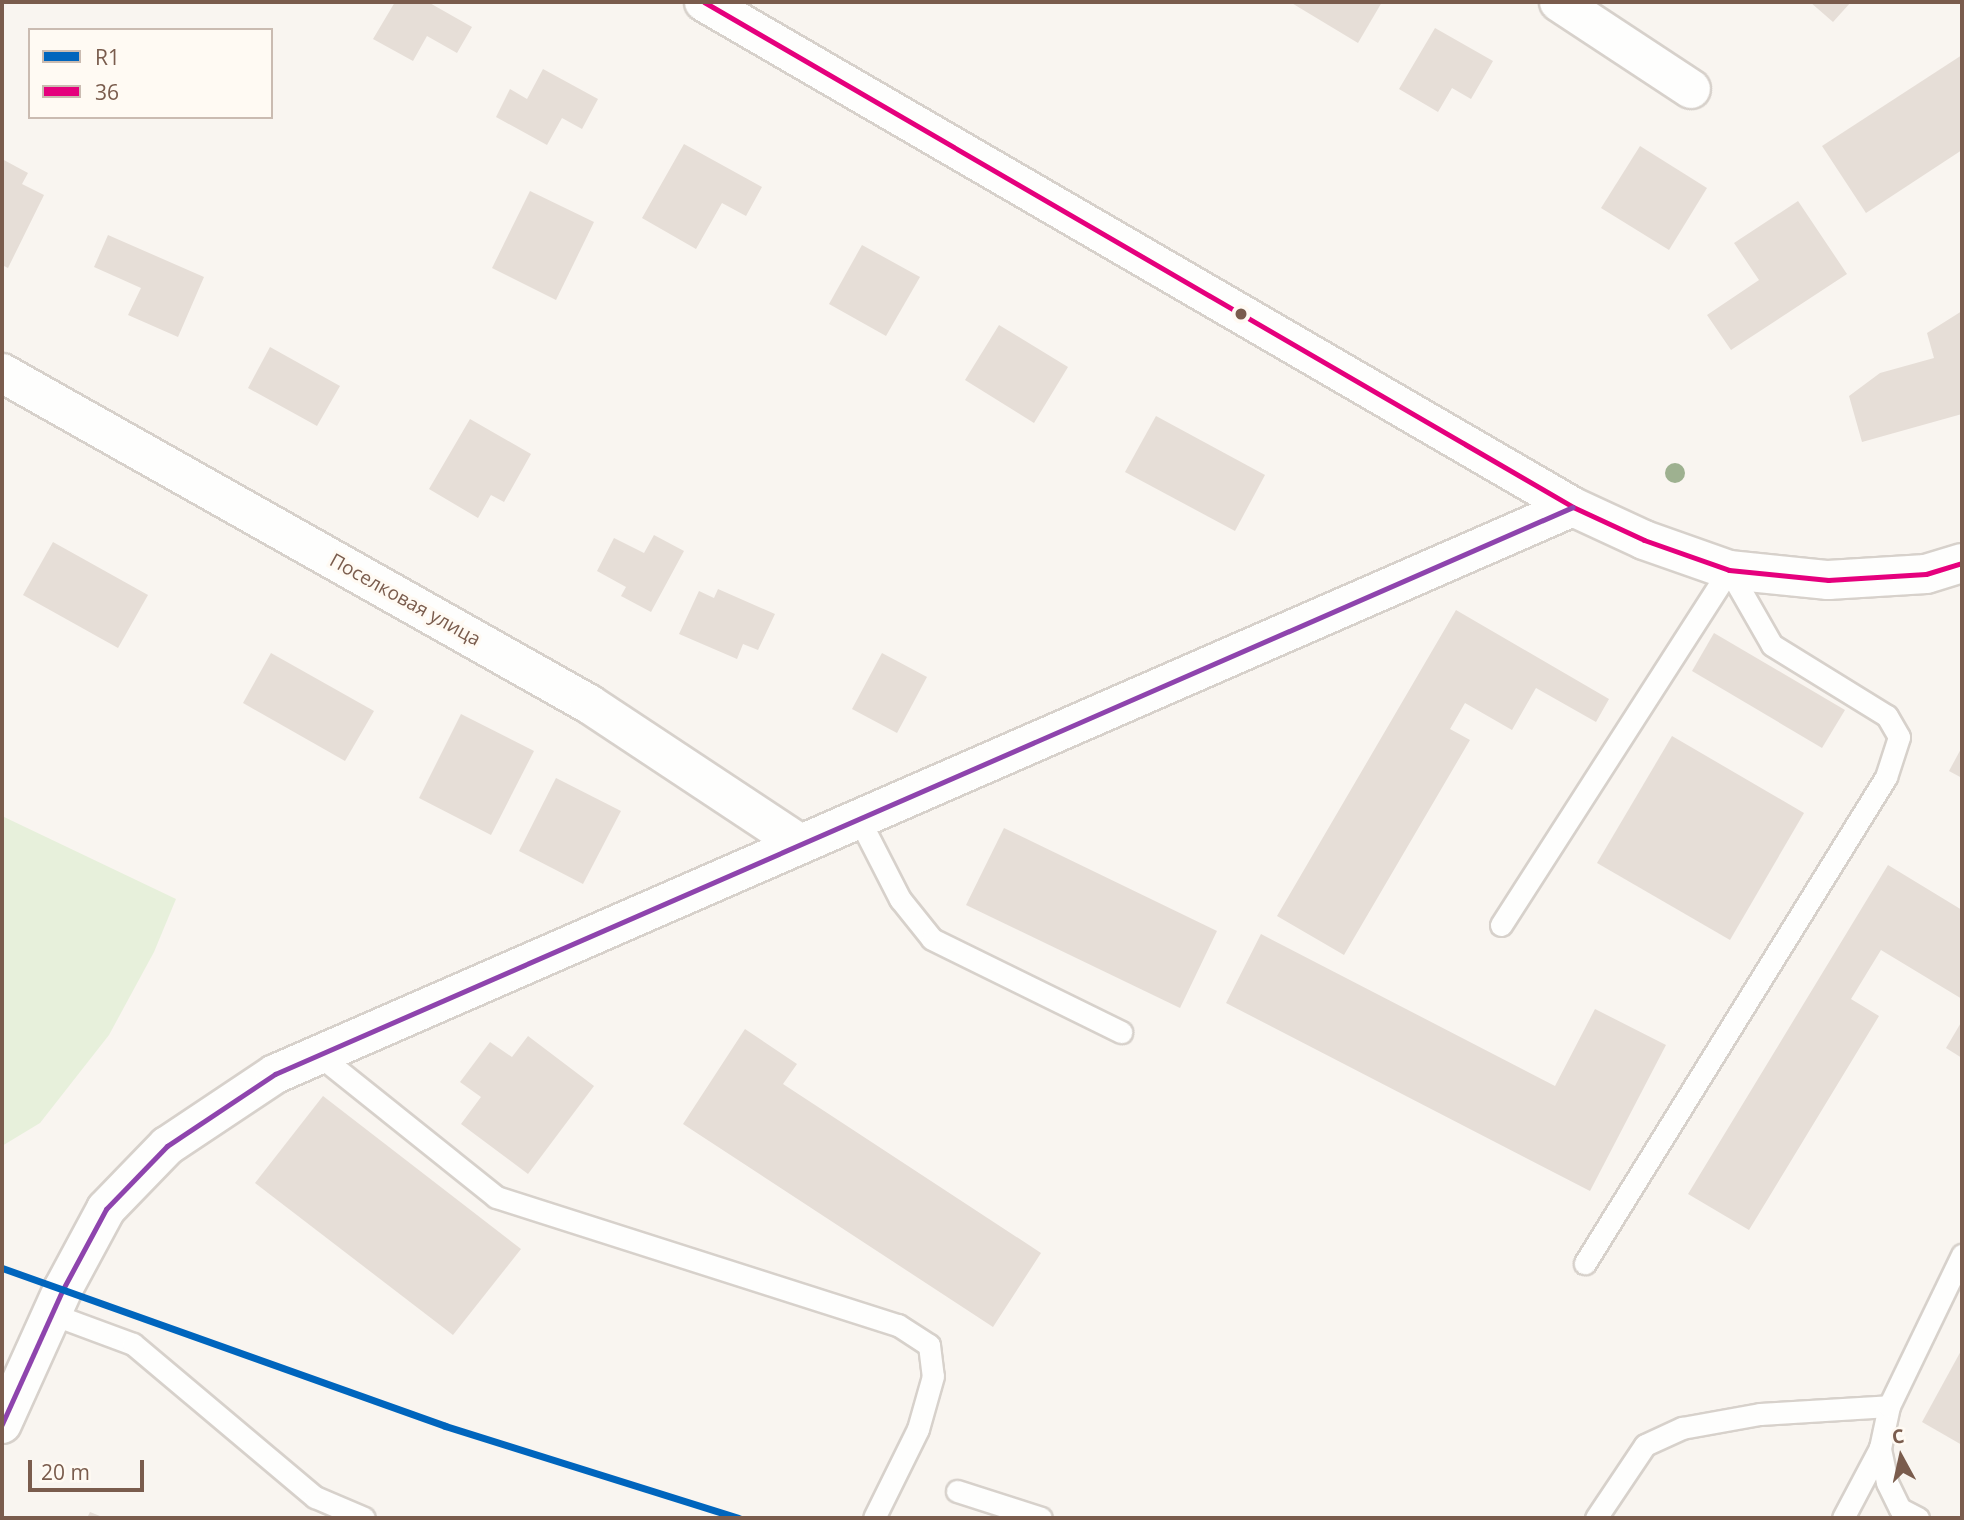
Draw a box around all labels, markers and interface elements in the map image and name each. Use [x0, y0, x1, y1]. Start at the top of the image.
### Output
legend [28, 28, 273, 119]
text: R1 [95, 43, 120, 71]
text: 36 [95, 78, 119, 106]
unlabelled marker [1234, 307, 1248, 321]
street label: Поселковая улица [326, 549, 484, 651]
north arrow [1866, 1422, 1936, 1492]
text: С [1890, 1422, 1906, 1450]
scale bar [32, 1446, 147, 1490]
text: 20 m [41, 1458, 90, 1486]

